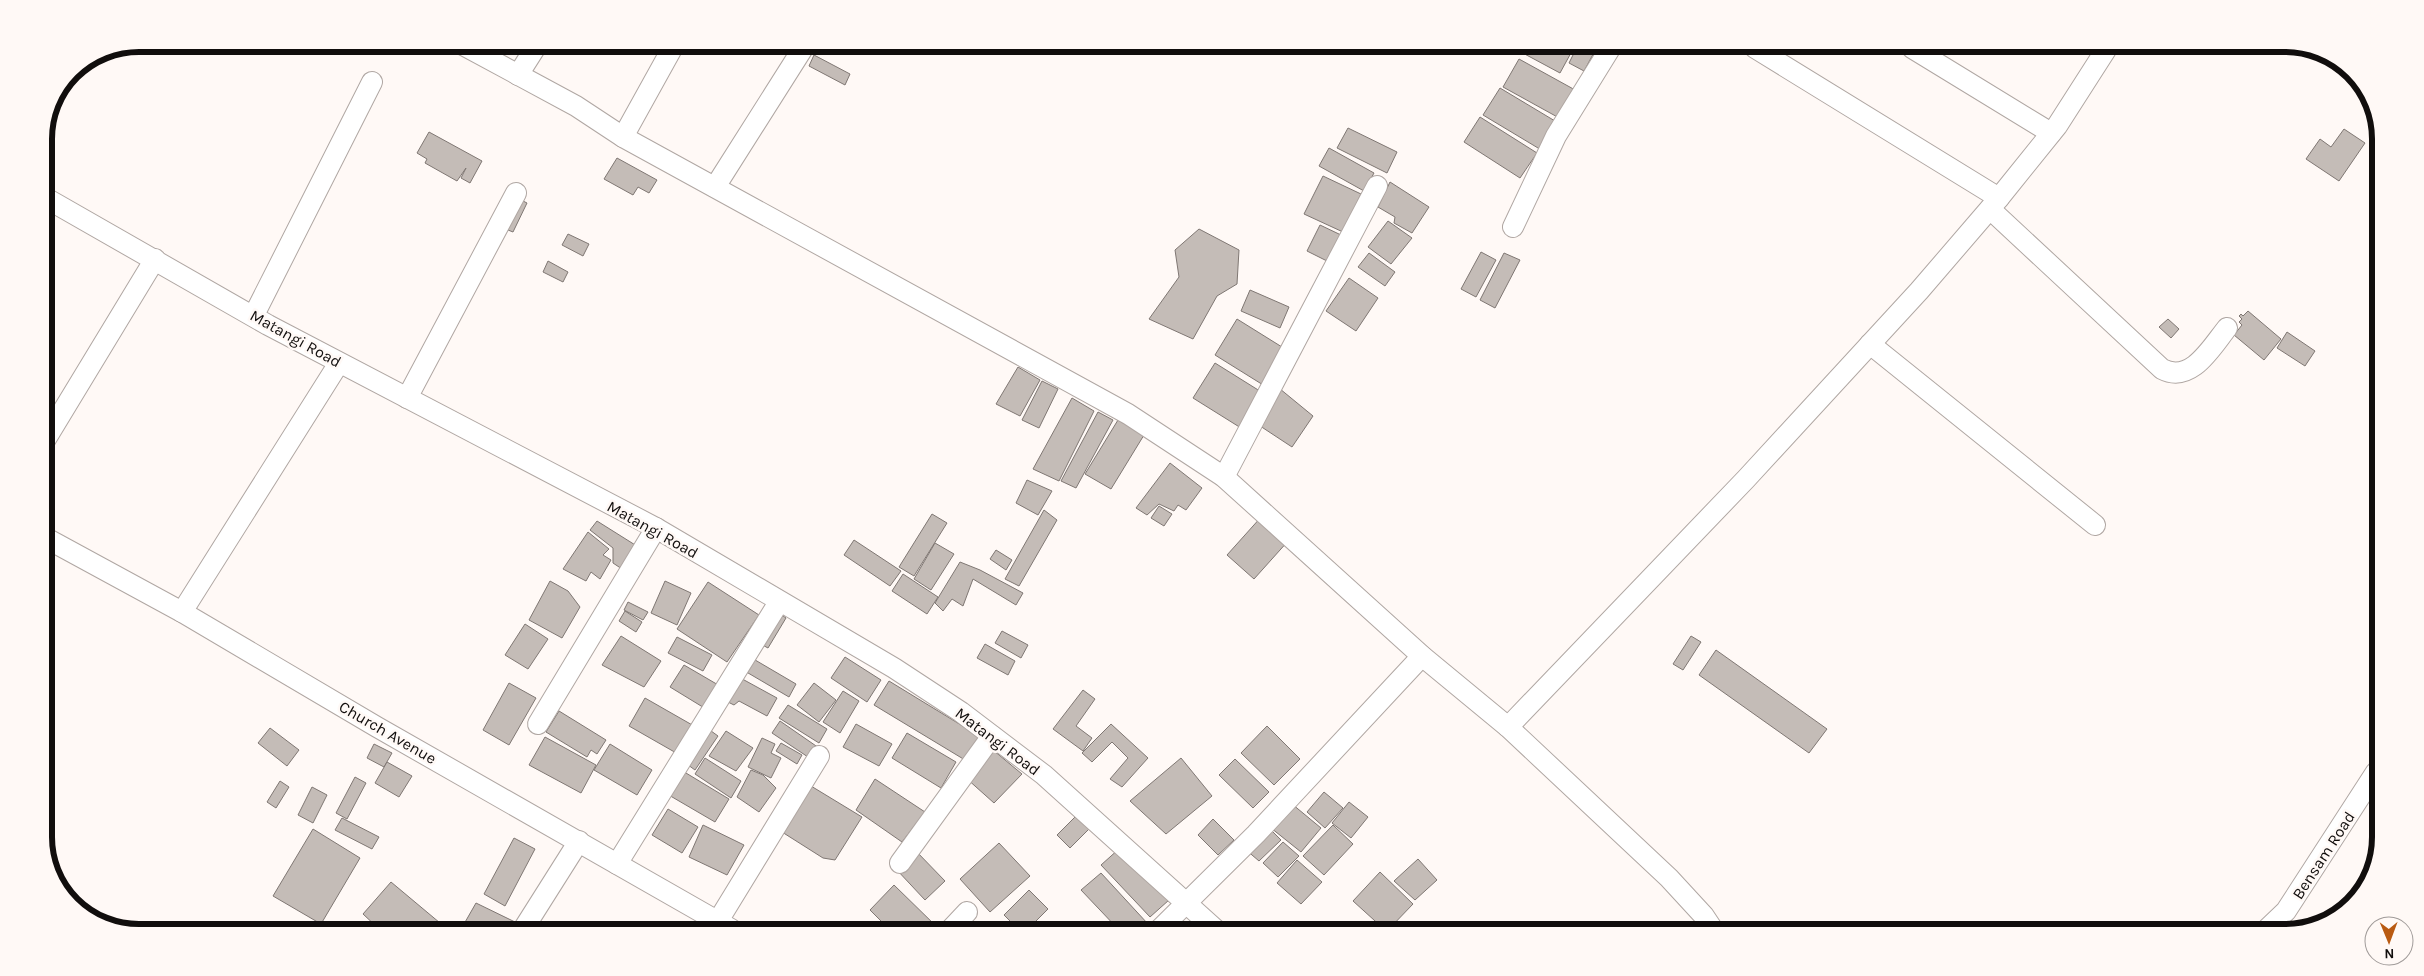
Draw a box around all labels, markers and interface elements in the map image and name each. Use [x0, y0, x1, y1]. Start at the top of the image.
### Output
street label: Matangi Road [247, 306, 345, 371]
street label: Matangi Road [604, 497, 702, 562]
street label: Church Avenue [336, 697, 440, 768]
street label: Matangi Road [952, 703, 1044, 779]
street label: Bensam Road [2288, 808, 2359, 903]
north arrow [2364, 916, 2414, 966]
text: N [2384, 945, 2394, 962]

